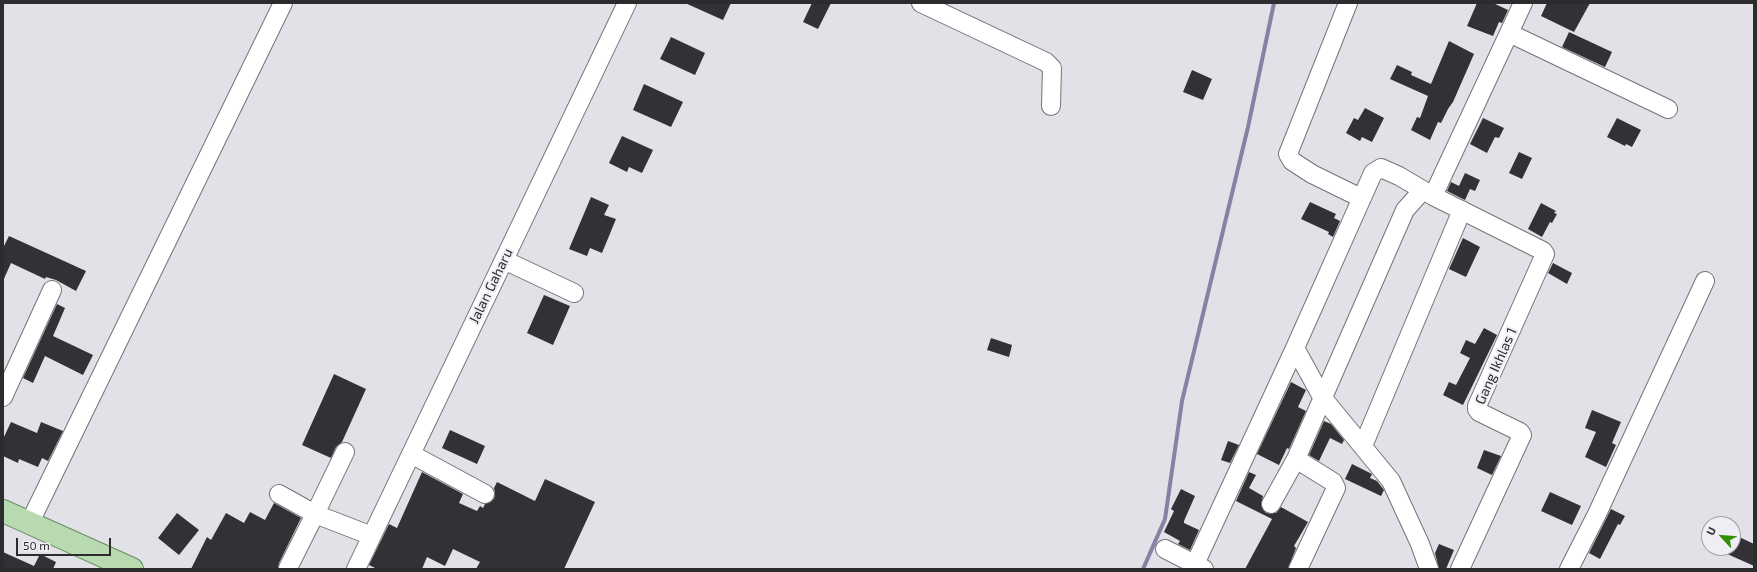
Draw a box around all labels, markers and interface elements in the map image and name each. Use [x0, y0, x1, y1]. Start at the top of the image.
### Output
street label: Jalan Gaharu [466, 246, 516, 326]
street label: Gang Ikhlas 1 [1472, 325, 1520, 407]
north arrow [1701, 516, 1741, 556]
text: U [1703, 525, 1718, 537]
scale bar [18, 530, 113, 556]
text: 50 m [23, 538, 50, 552]

